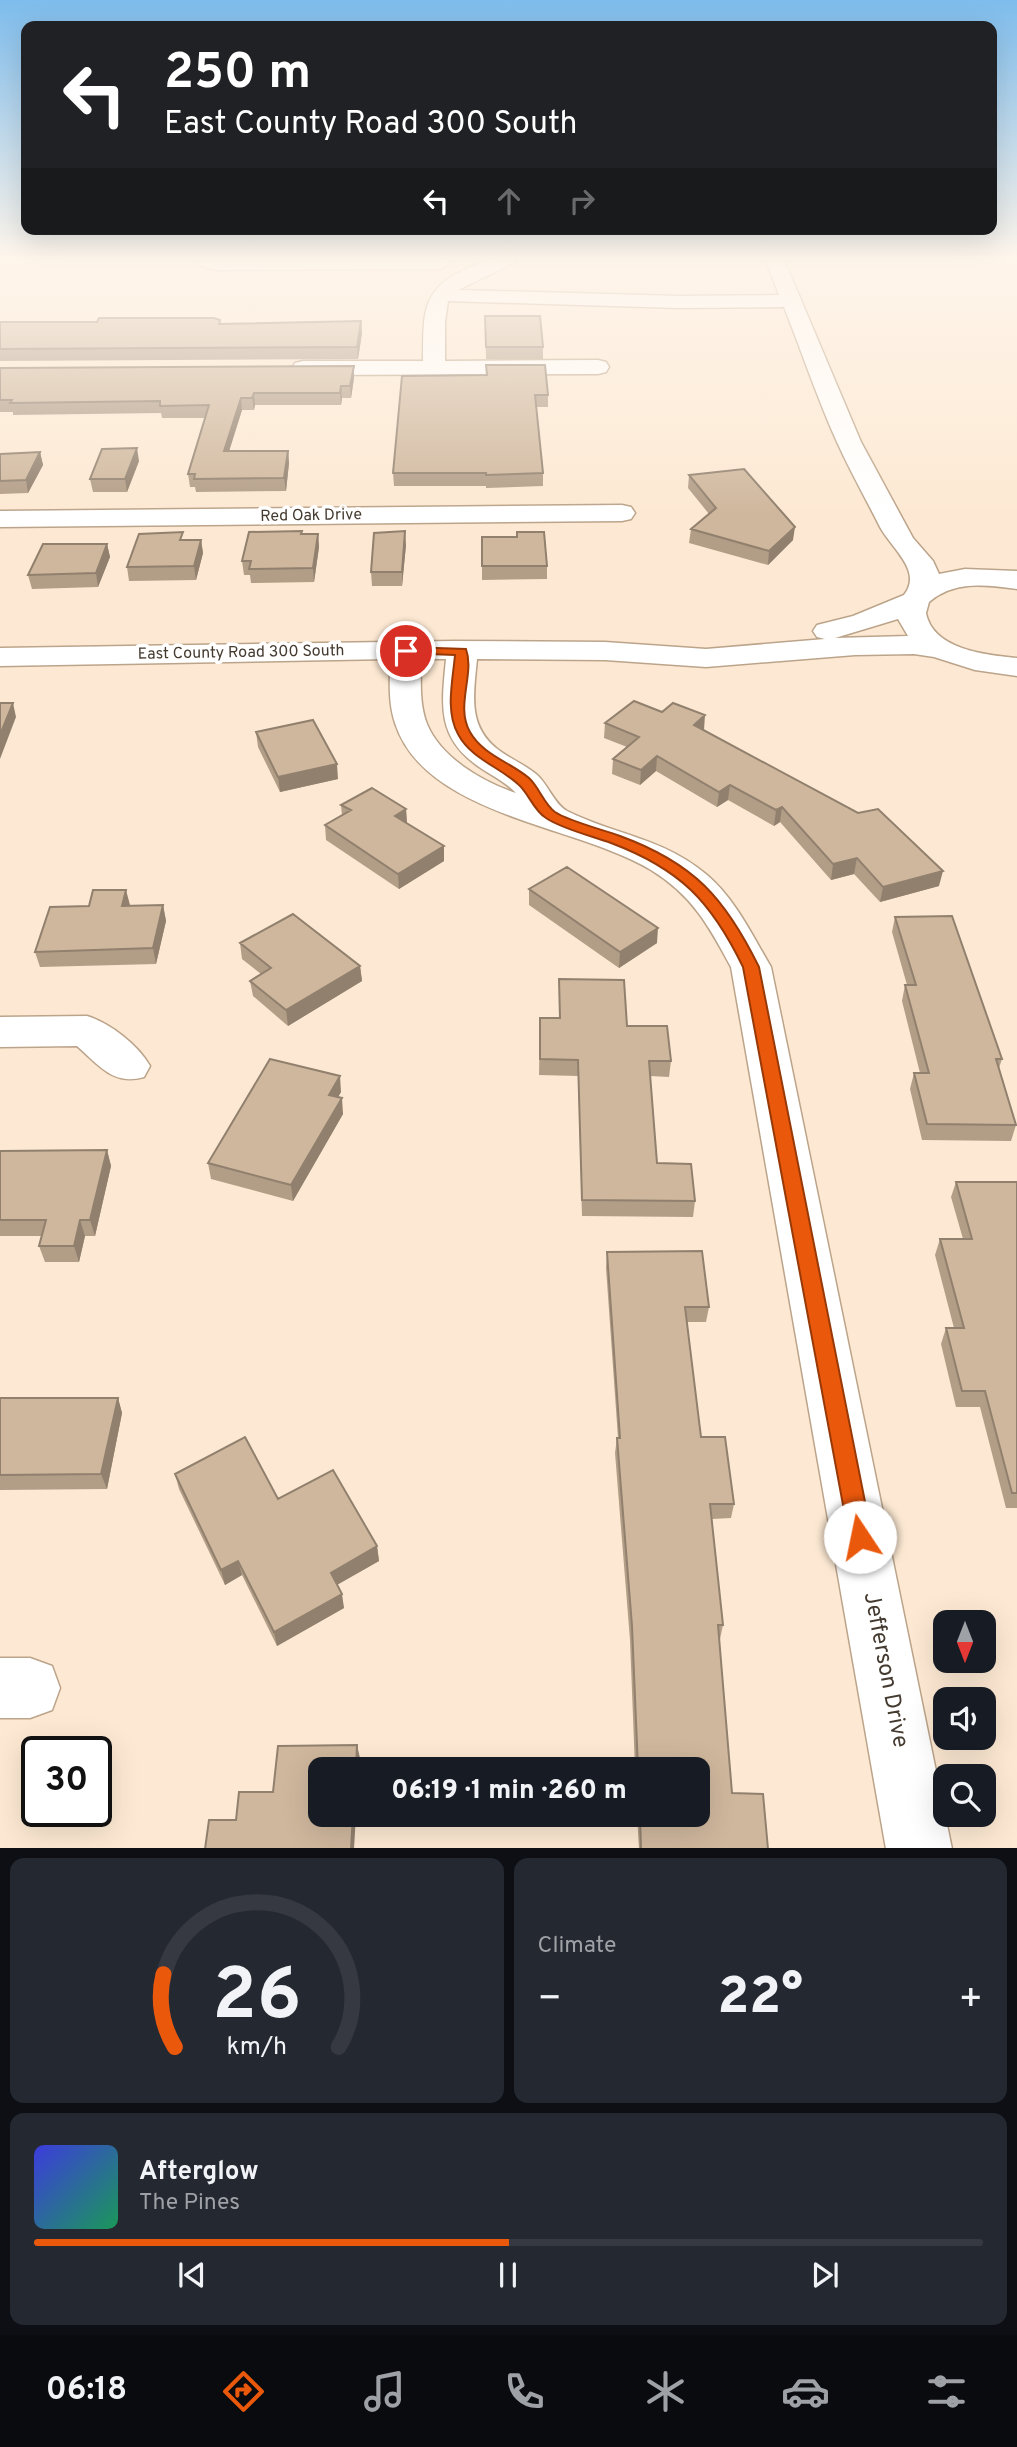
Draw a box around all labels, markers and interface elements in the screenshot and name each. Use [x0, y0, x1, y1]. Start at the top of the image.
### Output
text: 250 m [164, 44, 311, 106]
icon: left [49, 49, 140, 140]
text: East County Road 300 South [164, 105, 577, 145]
icon: left [417, 182, 455, 220]
icon: ahead [490, 182, 528, 220]
icon: right [563, 182, 601, 220]
street label: Red Oak Drive [260, 505, 362, 527]
pin [376, 621, 436, 681]
icon: arrive [387, 632, 425, 670]
street label: East County Road 300 South [137, 641, 345, 665]
position arrow [823, 1500, 897, 1574]
street label: Jefferson Drive [856, 1590, 914, 1750]
north arrow [933, 1610, 996, 1673]
map controls [933, 1610, 996, 1827]
button: sound [933, 1687, 996, 1750]
speed limit sign: 30 [21, 1736, 112, 1827]
button: search [933, 1764, 996, 1827]
text: 06:19 · 1 min · 260 m [391, 1775, 627, 1808]
text: Climate [538, 1932, 616, 1961]
text: 26 [212, 1953, 301, 2045]
text: 22° [718, 1966, 803, 2032]
text: − [538, 1976, 562, 2025]
text: + [958, 1976, 983, 2025]
text: km/h [226, 2031, 287, 2063]
text: Afterglow [139, 2156, 259, 2189]
text: The Pines [139, 2189, 240, 2218]
icon: previous [173, 2256, 211, 2294]
icon: pause [489, 2256, 527, 2294]
icon: next [806, 2256, 844, 2294]
icon: directions [219, 2367, 268, 2416]
icon: music [360, 2367, 409, 2416]
icon: phone [500, 2367, 549, 2416]
icon: climate [641, 2367, 690, 2416]
icon: car [781, 2367, 830, 2416]
icon: filters [922, 2367, 971, 2416]
text: 06:18 [46, 2371, 127, 2411]

